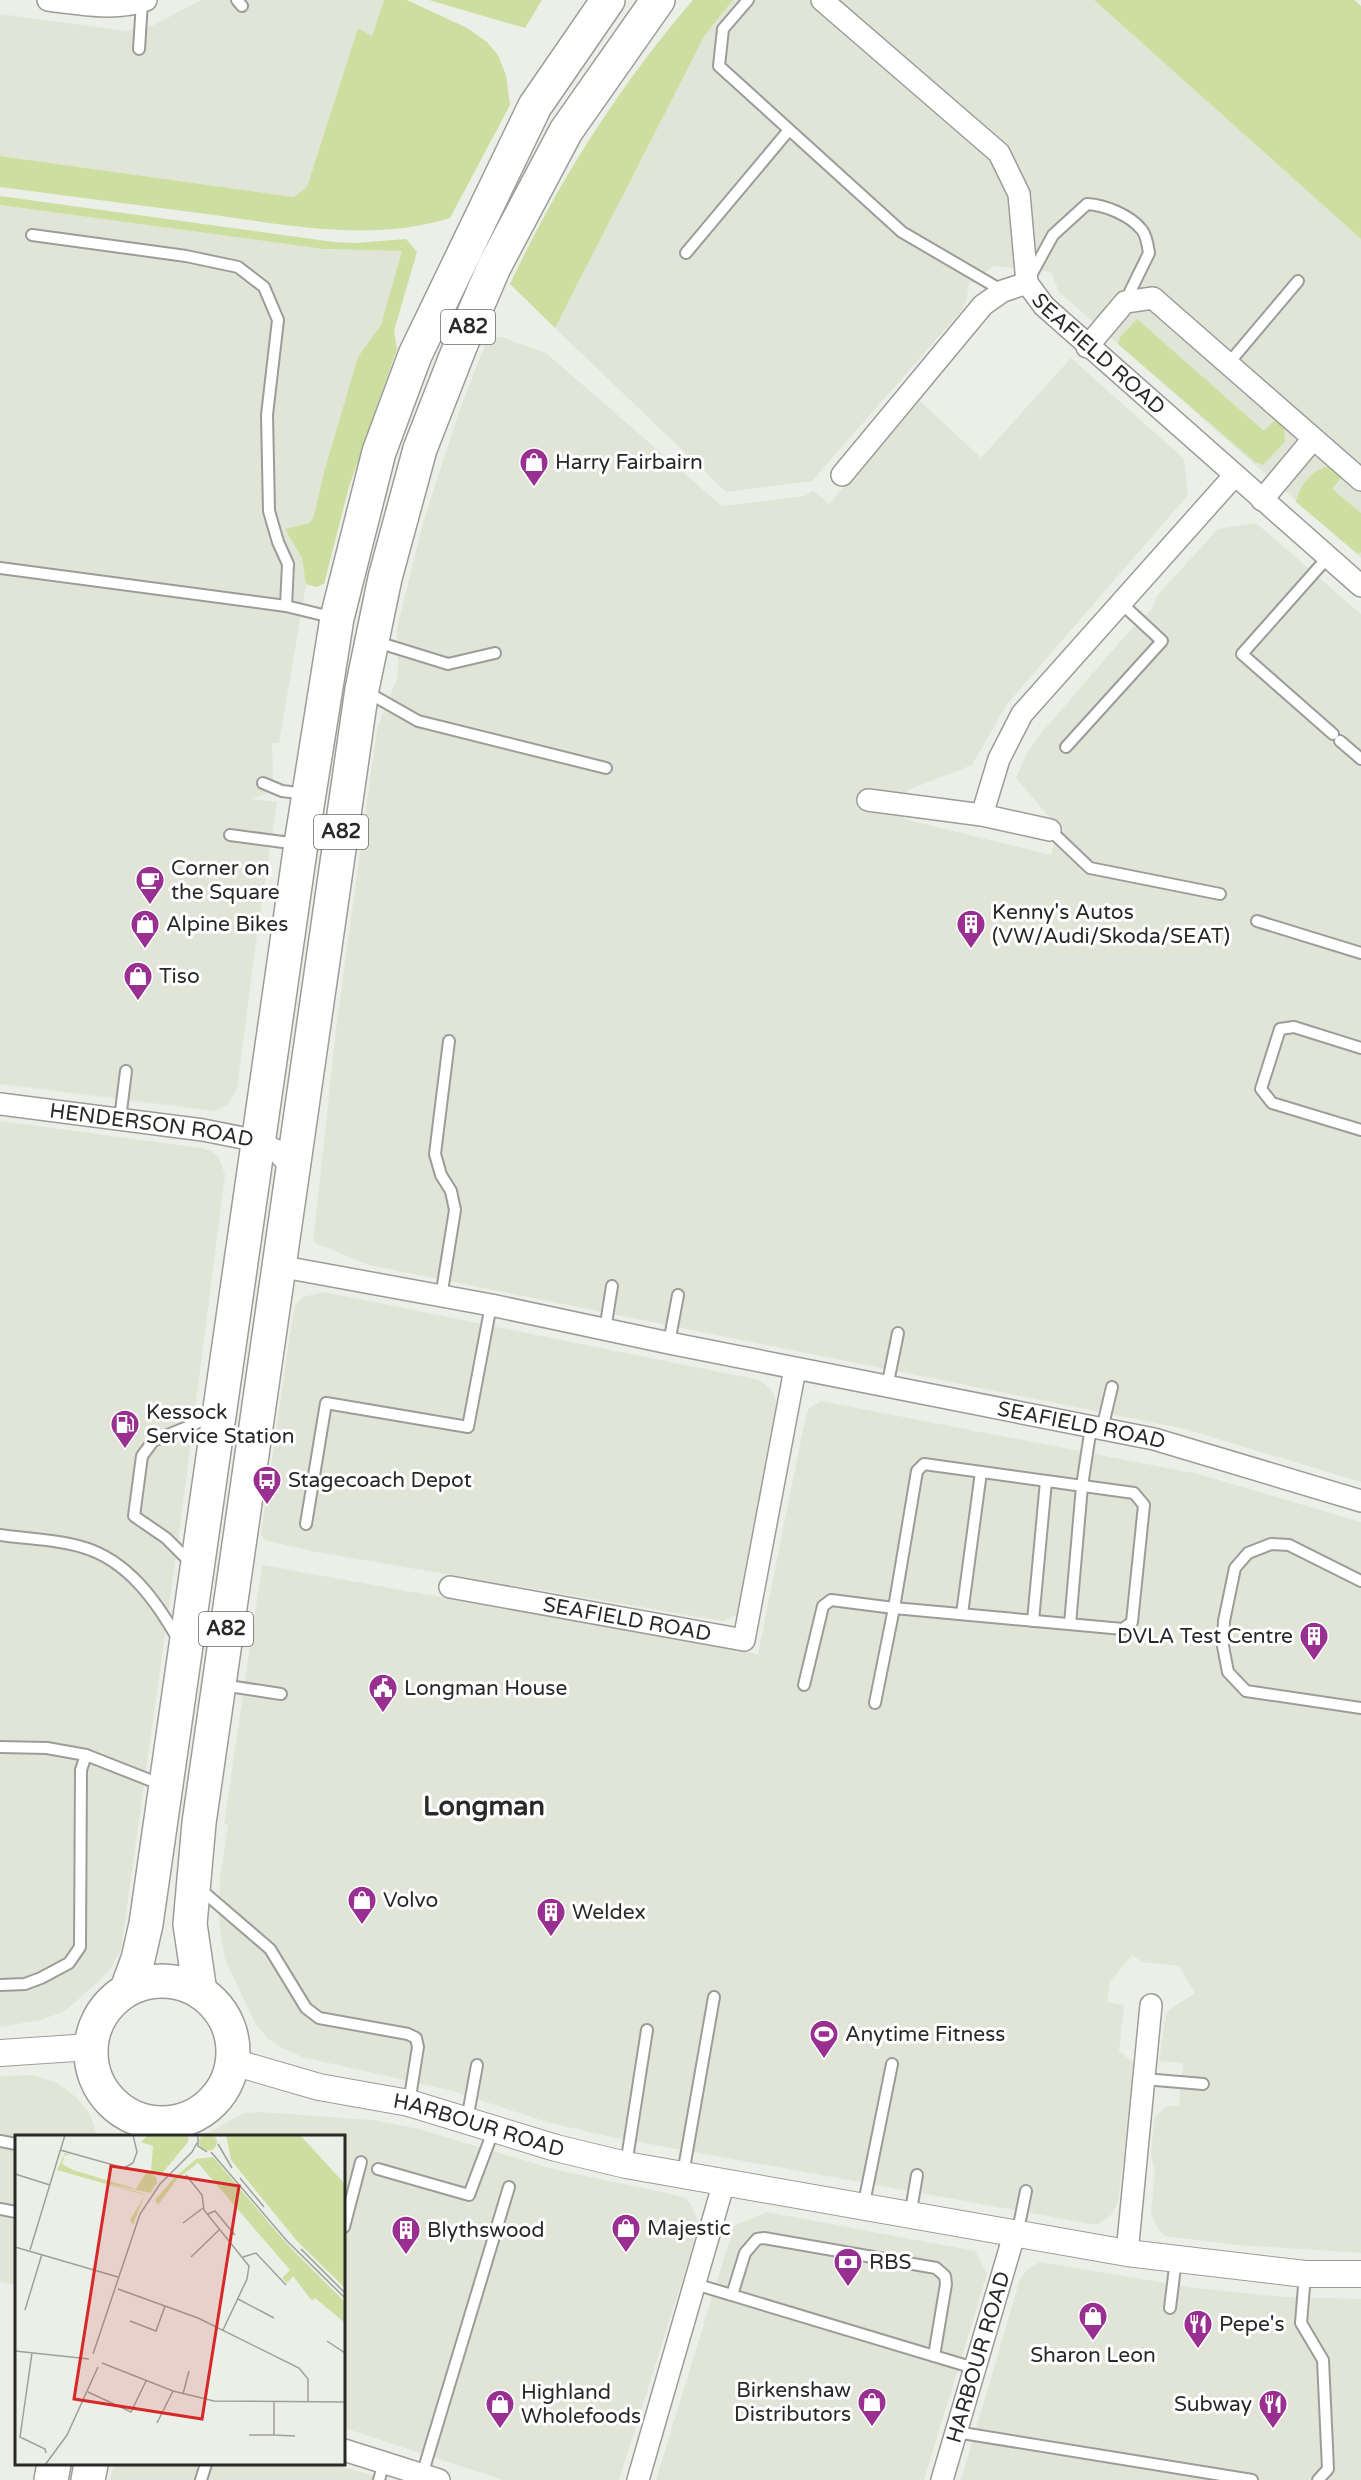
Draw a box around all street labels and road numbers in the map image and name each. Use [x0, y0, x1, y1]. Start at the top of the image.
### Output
street label: SEAFIELD ROAD [1026, 288, 1171, 420]
road number: A82 [441, 310, 495, 344]
road number: A82 [314, 815, 368, 849]
street label: HENDERSON ROAD [48, 1098, 256, 1152]
street label: SEAFIELD ROAD [995, 1396, 1169, 1454]
street label: SEAFIELD ROAD [541, 1591, 713, 1646]
road number: A82 [199, 1612, 253, 1646]
street label: HARBOUR ROAD [391, 2088, 567, 2162]
street label: HARBOUR ROAD [941, 2268, 1015, 2446]

